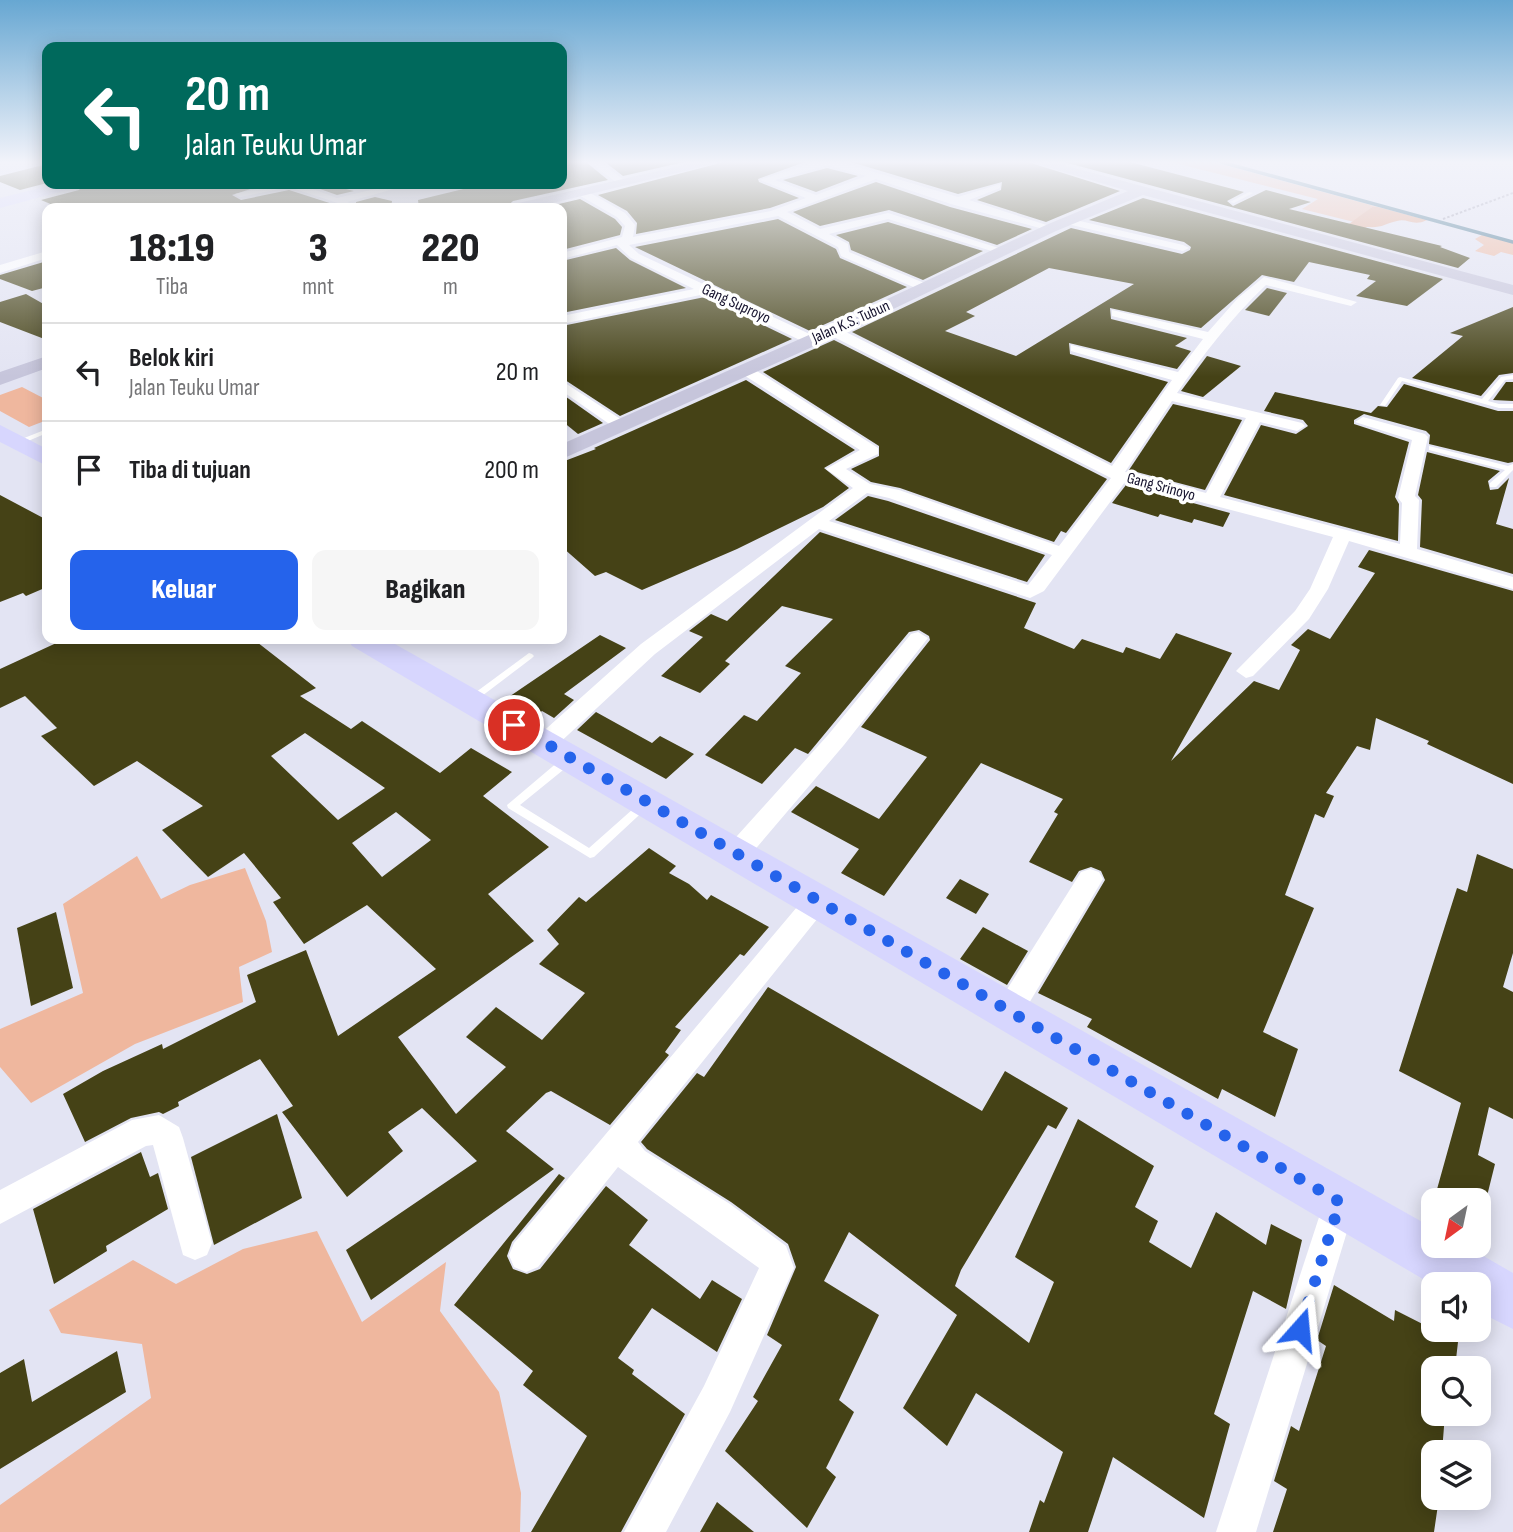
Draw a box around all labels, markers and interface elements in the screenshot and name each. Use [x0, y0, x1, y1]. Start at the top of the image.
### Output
text: 20 m [185, 66, 270, 125]
icon: left [70, 70, 161, 161]
text: Jalan Teuku Umar [185, 126, 367, 165]
text: 18:19 [129, 223, 215, 274]
text: 3 [308, 223, 328, 274]
text: 220 [421, 223, 480, 274]
text: Tiba [156, 273, 188, 301]
text: mnt [302, 273, 334, 301]
text: m [443, 273, 458, 301]
street label: Gang Suproyo [699, 280, 773, 328]
street label: Jalan K.S. Tubun [808, 296, 893, 348]
text: Belok kiri [129, 343, 214, 374]
icon: left [70, 353, 108, 391]
text: 20 m [496, 357, 539, 388]
text: Jalan Teuku Umar [129, 374, 260, 402]
icon: arrive [70, 451, 108, 489]
text: Tiba di tujuan [129, 455, 251, 486]
text: 200 m [484, 455, 539, 486]
street label: Gang Srinoyo [1125, 469, 1197, 505]
button: Keluar [70, 550, 298, 630]
button: Bagikan [312, 550, 539, 630]
pin [484, 695, 544, 755]
icon: arrive [495, 706, 533, 744]
north arrow [1421, 1188, 1491, 1258]
map controls [1421, 1188, 1491, 1510]
button: sound [1421, 1272, 1491, 1342]
position arrow [1263, 1292, 1337, 1366]
button: search [1421, 1356, 1491, 1426]
button: layers [1421, 1440, 1491, 1510]

